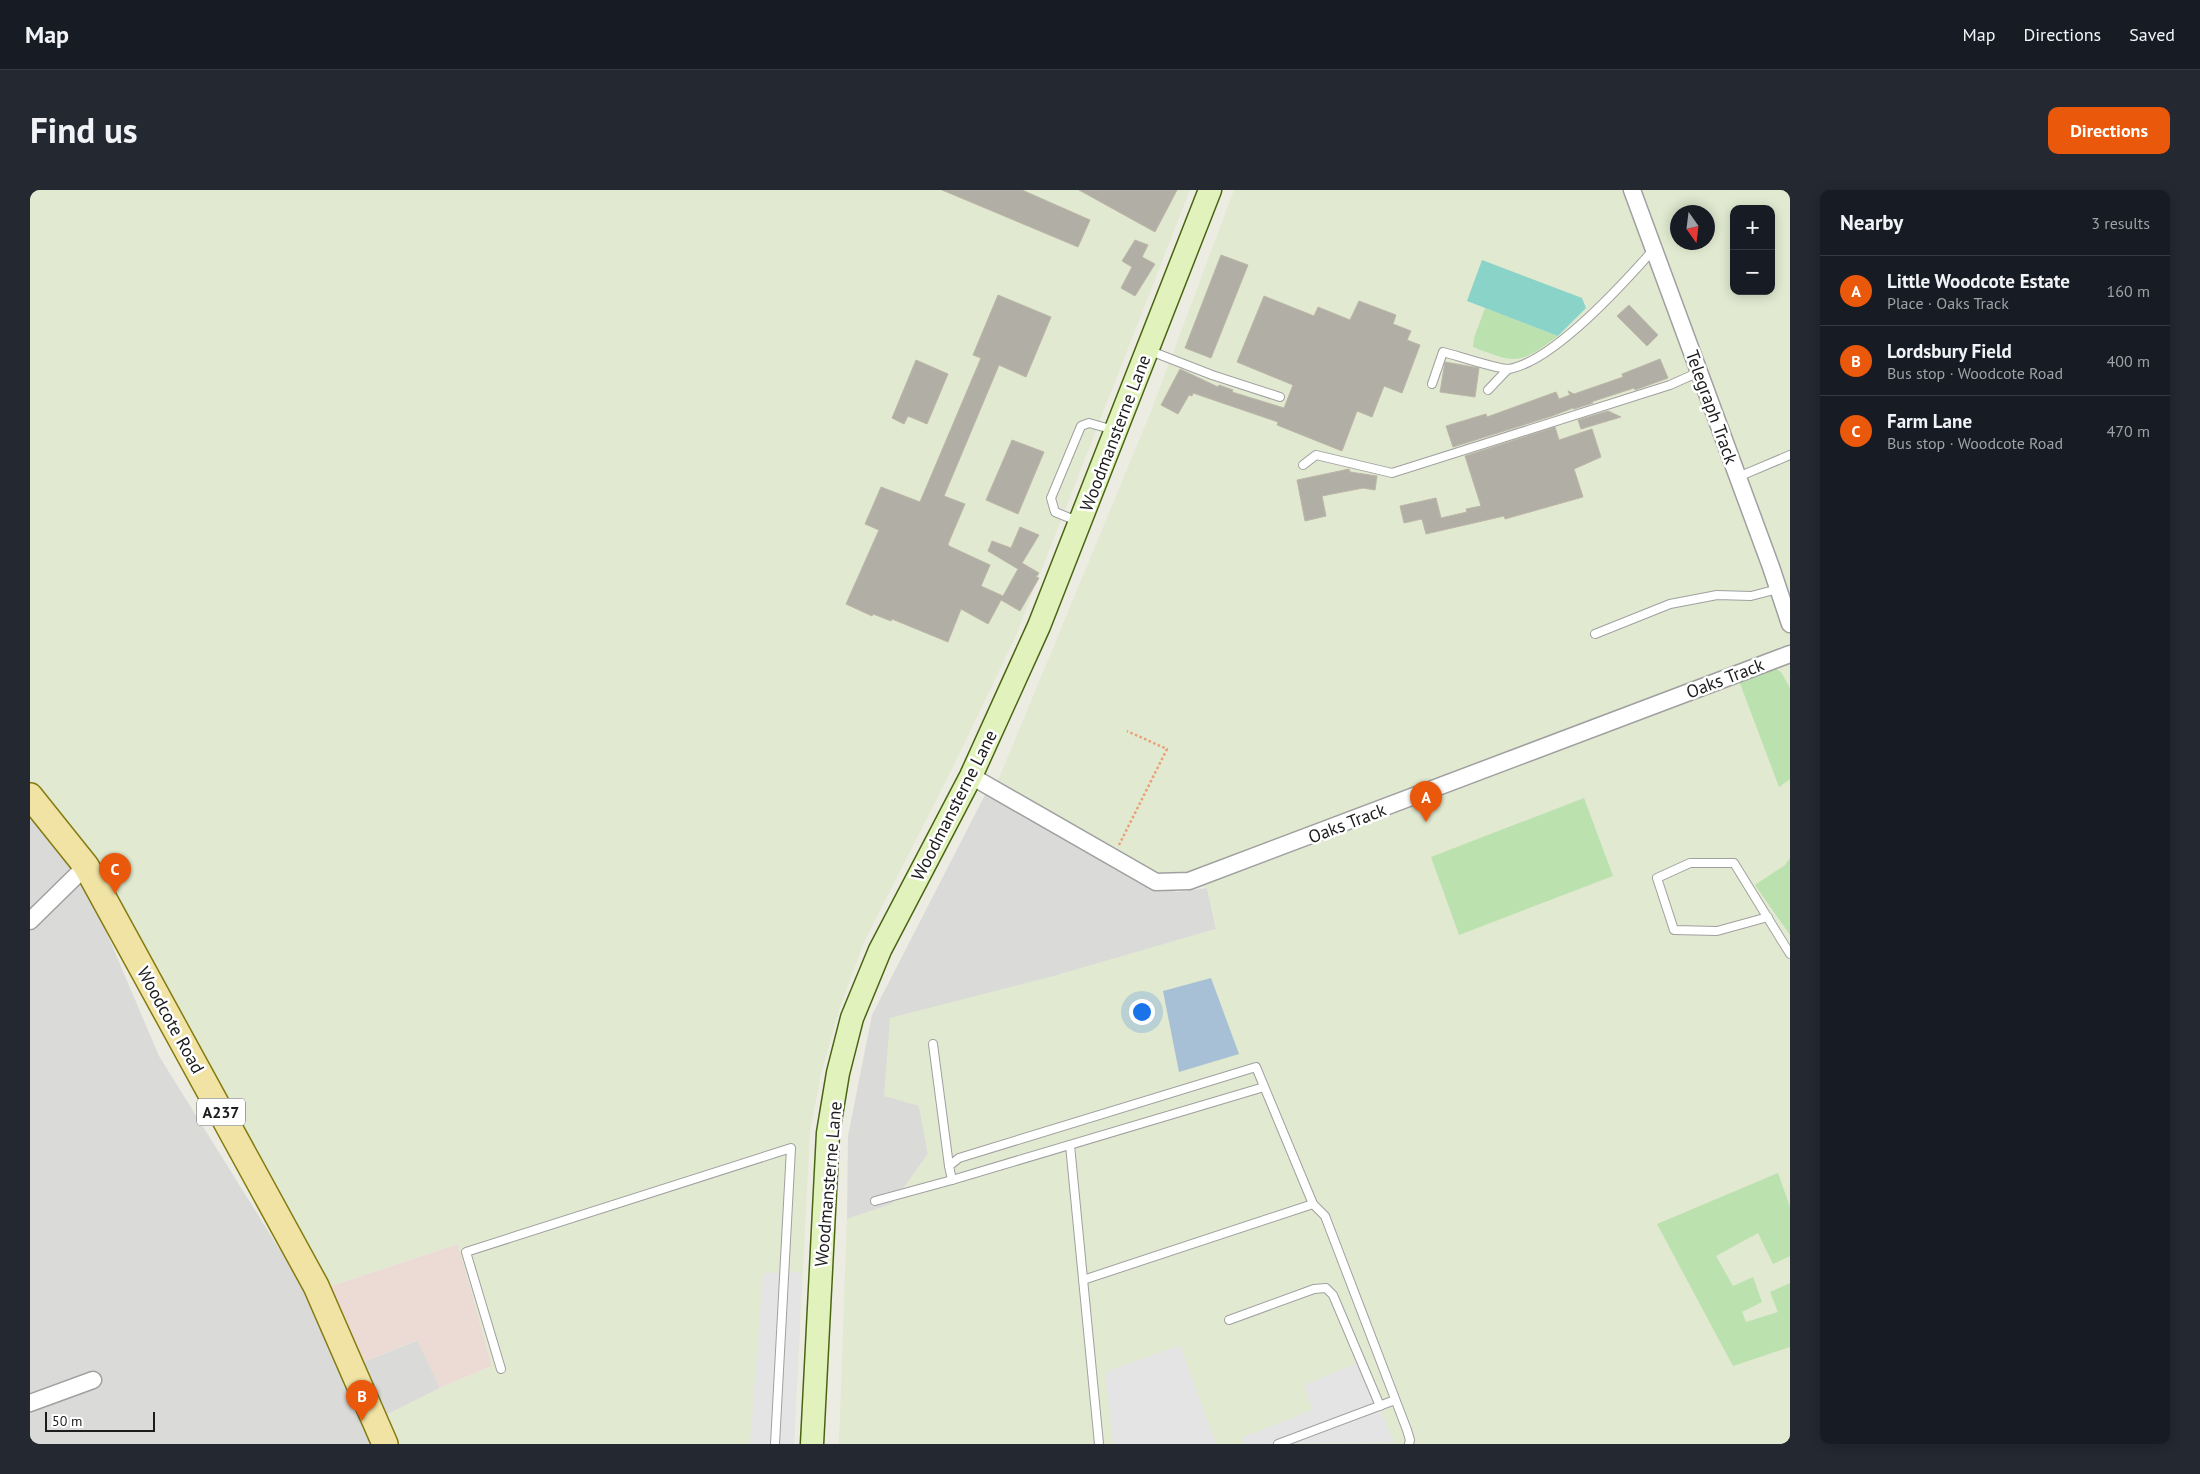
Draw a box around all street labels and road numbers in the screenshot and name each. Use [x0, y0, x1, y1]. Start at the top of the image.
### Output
street label: Telegraph Track [1681, 347, 1743, 467]
street label: Woodmansterne Lane [1075, 351, 1155, 515]
street label: Oaks Track [1683, 653, 1768, 703]
street label: Woodmansterne Lane [906, 726, 1002, 884]
street label: Oaks Track [1305, 798, 1390, 848]
street label: Woodcote Road [132, 963, 210, 1077]
road number: A237 [197, 1099, 245, 1126]
street label: Woodmansterne Lane [809, 1100, 847, 1268]

